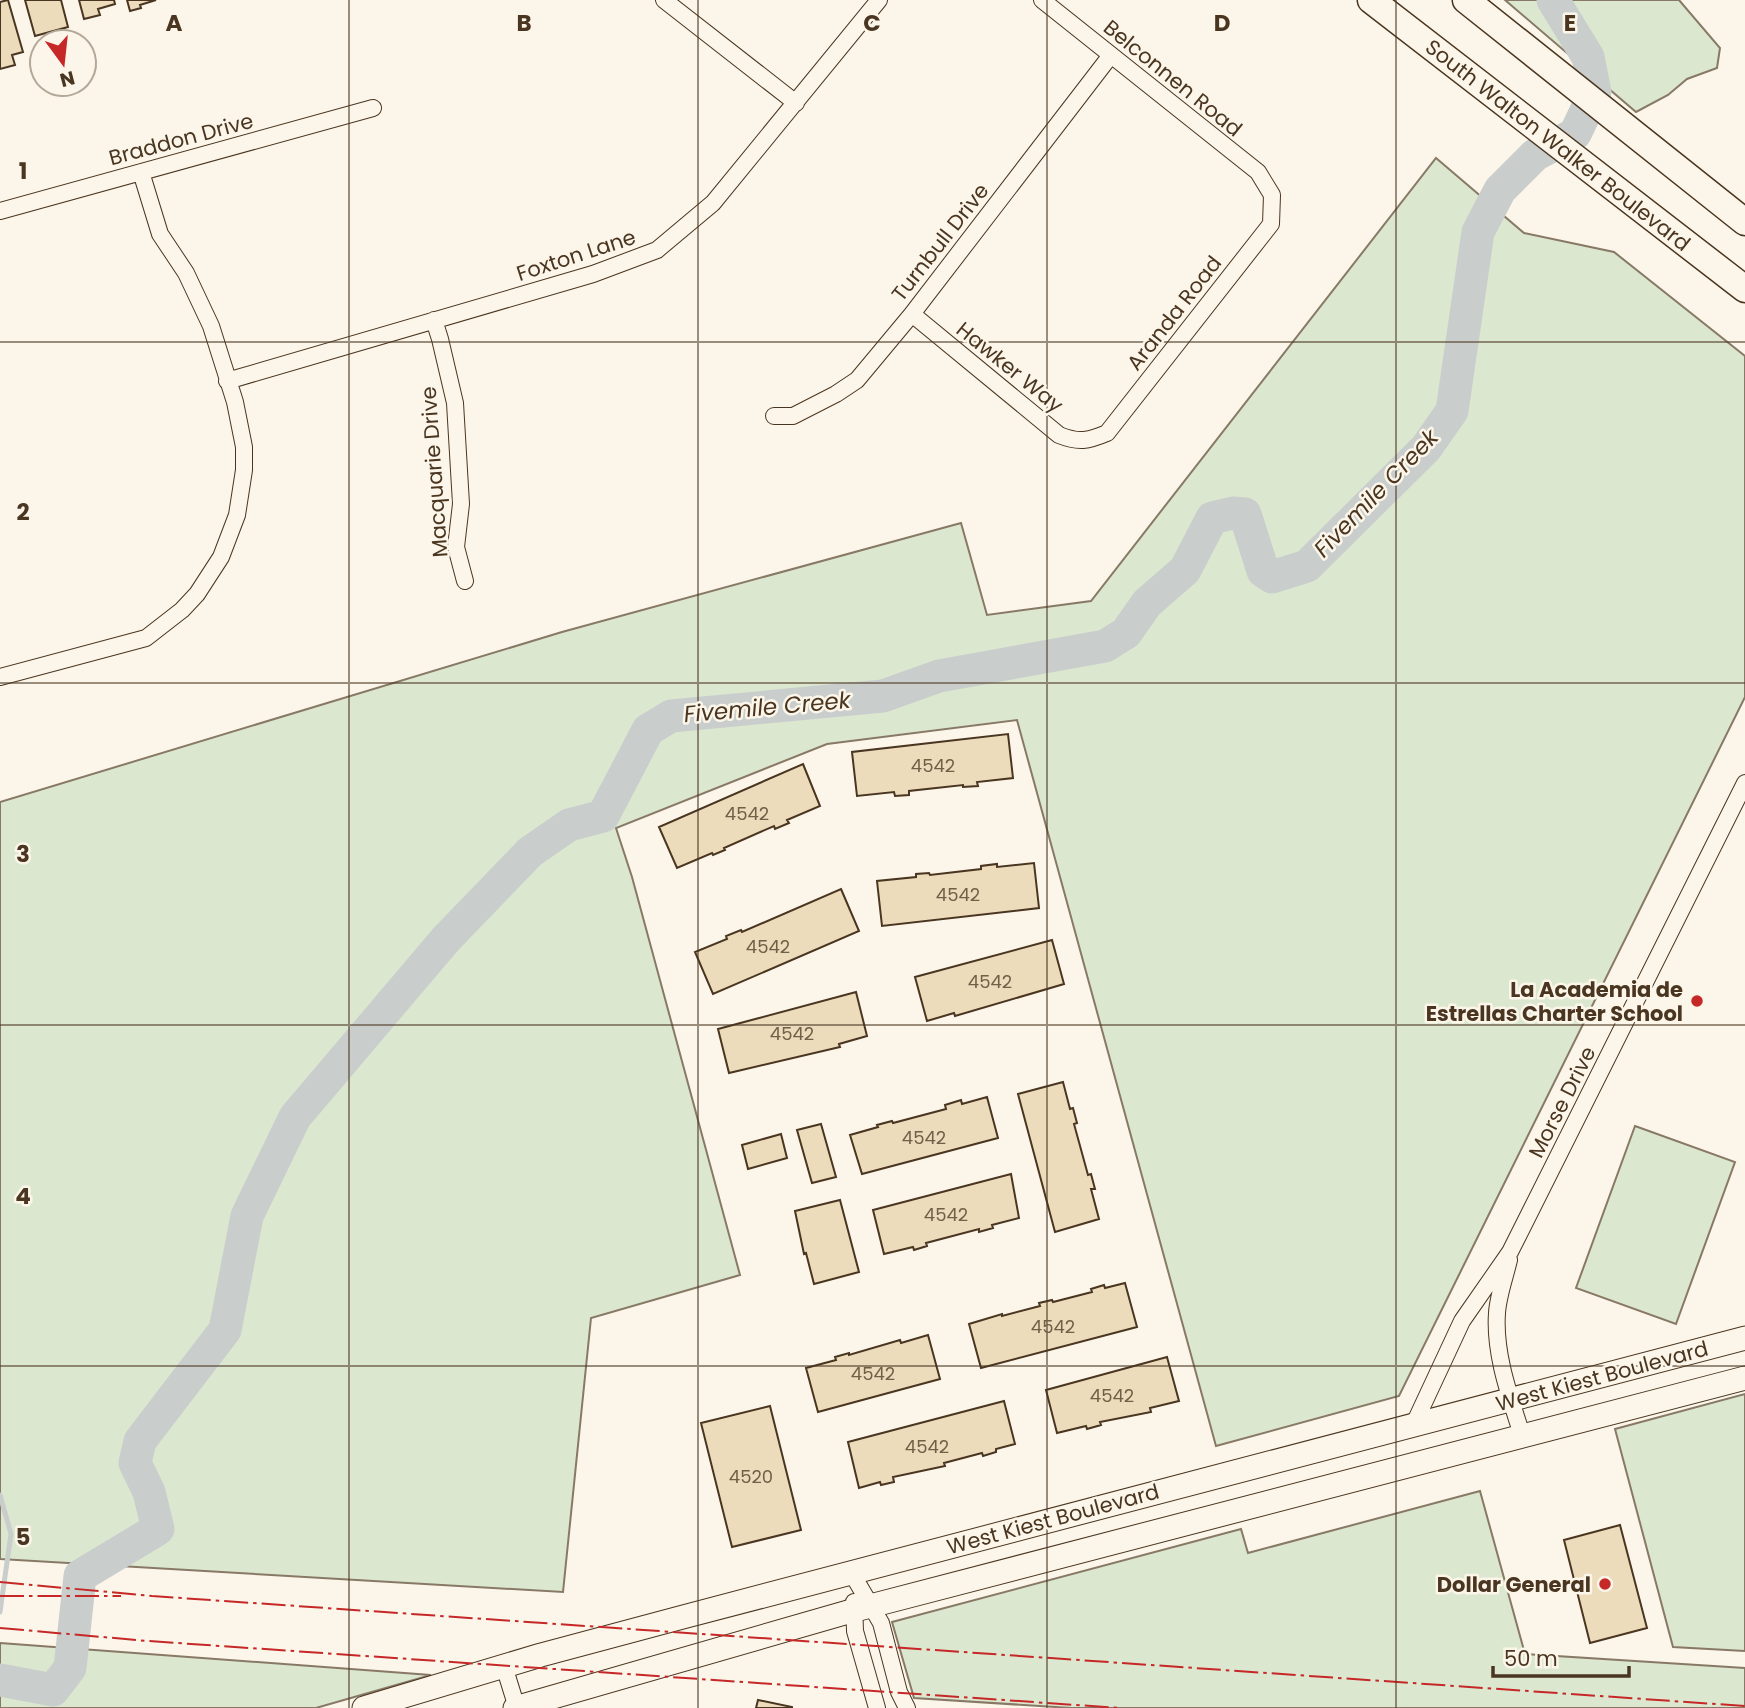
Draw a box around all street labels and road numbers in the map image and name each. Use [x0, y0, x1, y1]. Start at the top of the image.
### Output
street label: Belconnen Road [1098, 13, 1248, 143]
street label: South Walton Walker Boulevard [1419, 32, 1697, 258]
street label: Braddon Drive [106, 106, 256, 172]
street label: Turnbull Drive [885, 177, 995, 307]
street label: Foxton Lane [513, 222, 639, 288]
street label: Aranda Road [1120, 250, 1228, 376]
street label: Hawker Way [950, 315, 1070, 419]
street label: Macquarie Drive [414, 386, 454, 558]
street label: Morse Drive [1521, 1041, 1603, 1163]
street label: West Kiest Boulevard [1493, 1334, 1711, 1418]
street label: West Kiest Boulevard [944, 1477, 1162, 1561]

